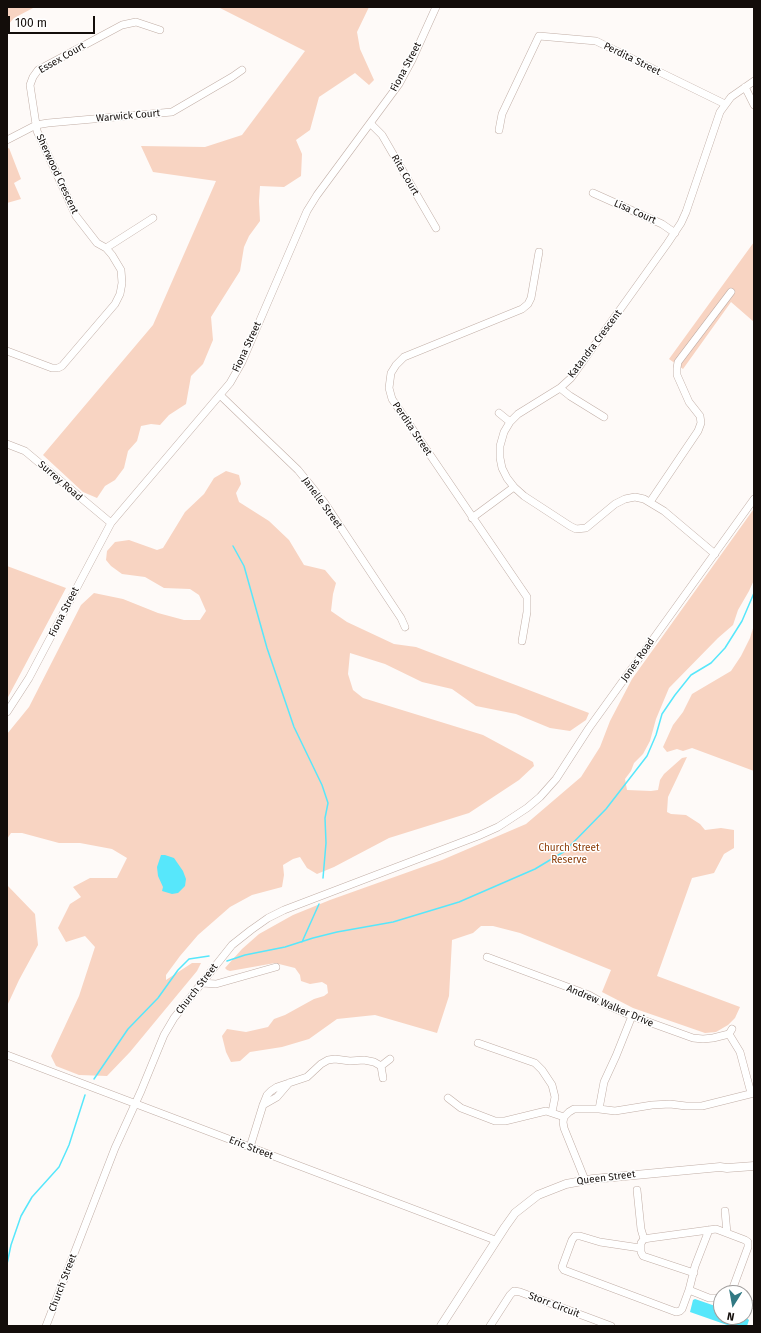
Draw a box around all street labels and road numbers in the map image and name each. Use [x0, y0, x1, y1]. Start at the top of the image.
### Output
street label: Essex Court [37, 40, 87, 76]
street label: Fiona Street [388, 40, 424, 94]
street label: Perdita Street [601, 40, 663, 78]
street label: Warwick Court [95, 107, 161, 125]
street label: Sherwood Crescent [33, 132, 81, 216]
street label: Rita Court [389, 153, 421, 197]
street label: Lisa Court [612, 197, 658, 227]
street label: Katandra Crescent [565, 308, 625, 380]
street label: Fiona Street [230, 320, 264, 374]
street label: Perdita Street [390, 400, 434, 458]
street label: Surrey Road [35, 459, 85, 503]
street label: Janelle Street [299, 475, 345, 531]
street label: Fiona Street [46, 585, 82, 639]
street label: Jones Road [619, 636, 657, 684]
street label: Church Street [173, 961, 221, 1017]
street label: Andrew Walker Drive [565, 982, 655, 1030]
street label: Eric Street [227, 1134, 275, 1162]
street label: Queen Street [576, 1168, 636, 1188]
street label: Church Street [46, 1252, 80, 1314]
street label: Storr Circuit [527, 1290, 581, 1320]

